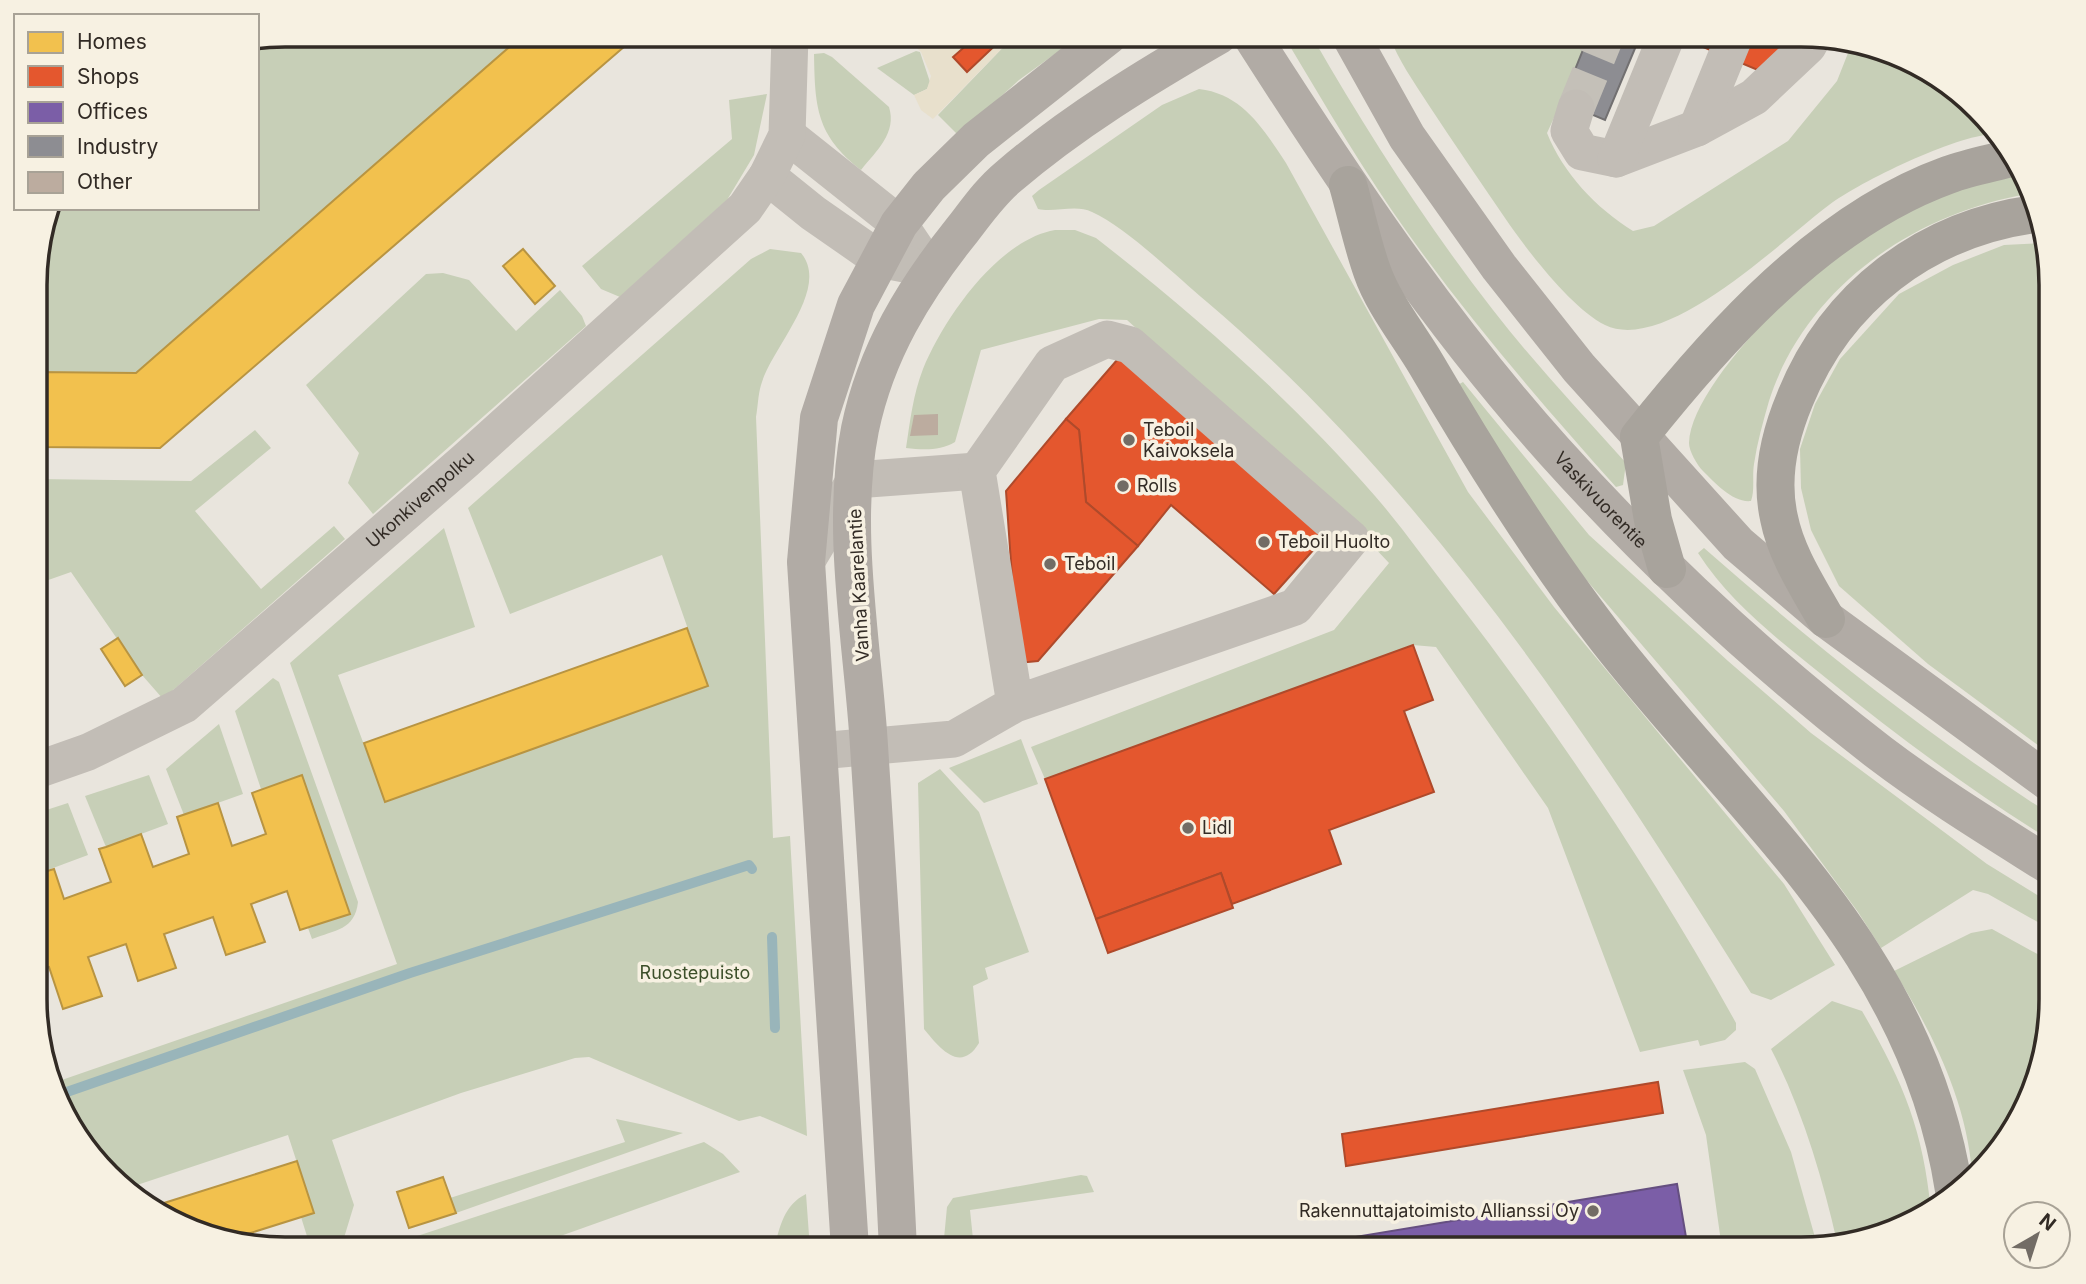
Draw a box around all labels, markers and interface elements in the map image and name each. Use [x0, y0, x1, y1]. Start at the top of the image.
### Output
legend [14, 14, 259, 210]
text: Homes [77, 29, 147, 54]
text: Shops [77, 64, 139, 89]
text: Offices [77, 99, 148, 124]
text: Industry [77, 134, 159, 159]
text: Other [77, 169, 133, 194]
place label: Teboil Kaivoksela [1143, 419, 1234, 461]
marker: Teboil Kaivoksela [1121, 432, 1137, 448]
street label: Ukonkivenpolku [362, 447, 478, 552]
street label: Vaskivuorentie [1550, 447, 1652, 553]
place label: Rolls [1137, 475, 1177, 496]
marker: Rolls [1115, 478, 1131, 494]
street label: Vanha Kaarelantie [844, 508, 873, 662]
place label: Teboil Huolto [1278, 531, 1390, 552]
marker: Teboil Huolto [1256, 534, 1272, 550]
place label: Teboil [1064, 553, 1115, 574]
marker: Teboil [1042, 556, 1058, 572]
place label: Lidl [1202, 817, 1232, 838]
marker: Lidl [1180, 820, 1196, 836]
park label: Ruostepuisto [640, 962, 750, 983]
place label: Rakennuttajatoimisto Allianssi Oy [1299, 1200, 1579, 1221]
north arrow [2002, 1200, 2072, 1270]
marker: Rakennuttajatoimisto Allianssi Oy [1585, 1203, 1601, 1219]
text: N [2035, 1209, 2060, 1236]

